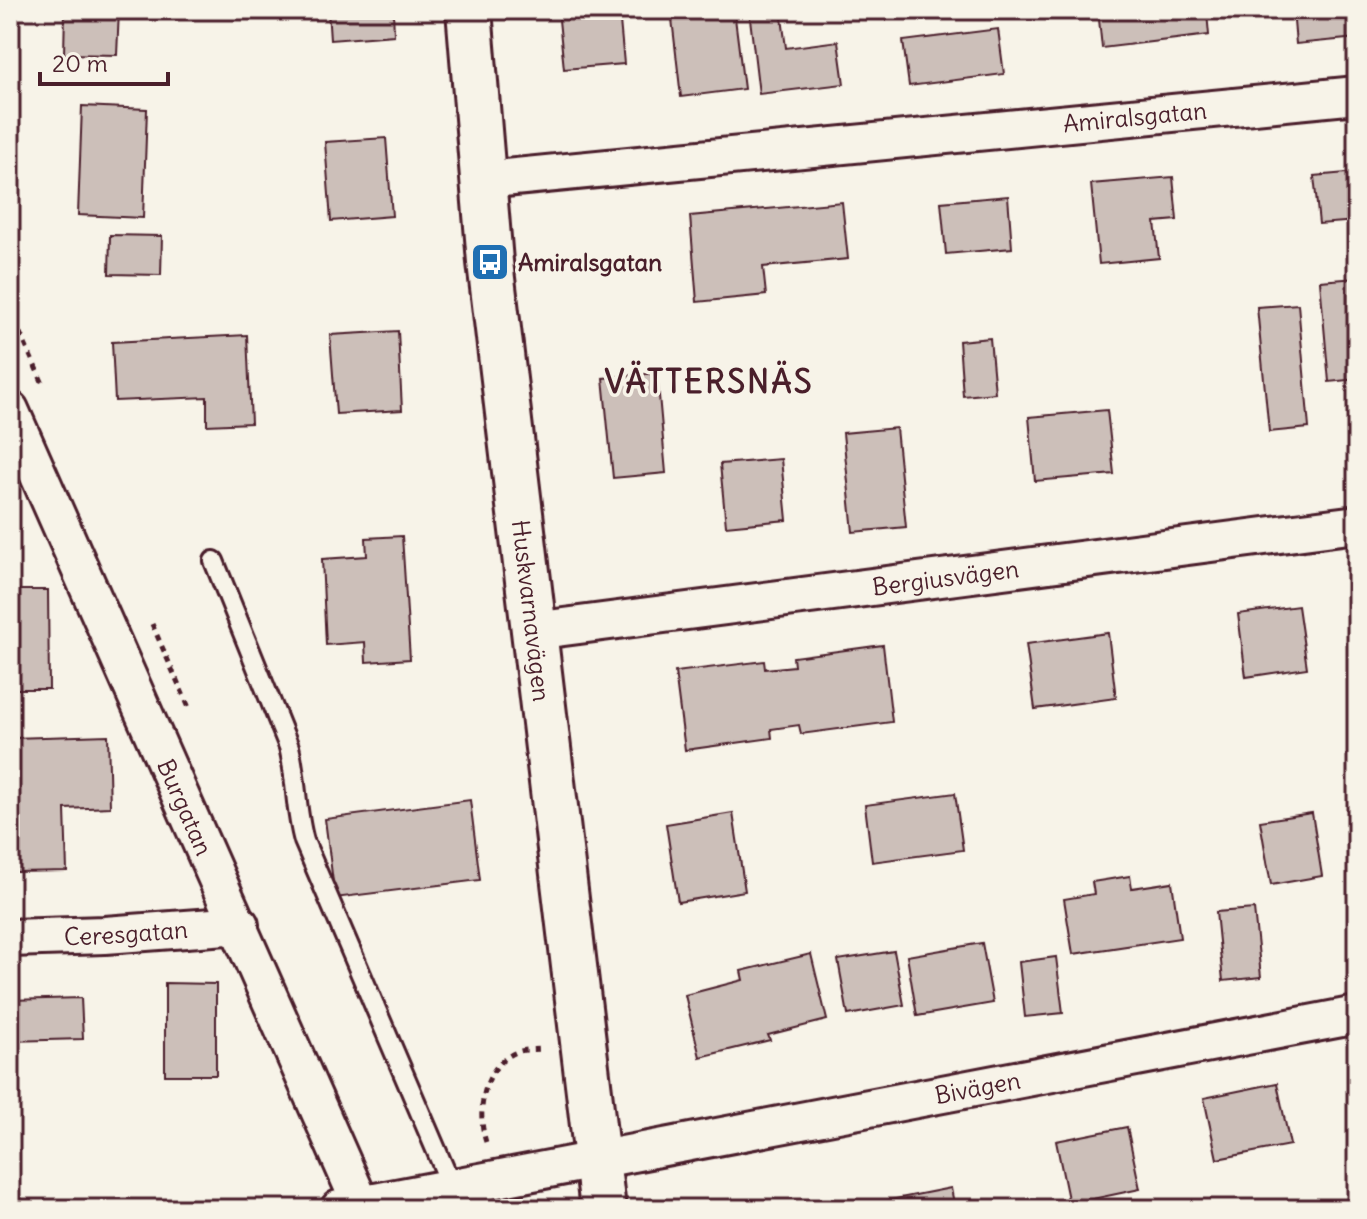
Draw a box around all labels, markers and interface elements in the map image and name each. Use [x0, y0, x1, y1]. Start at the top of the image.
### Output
scale bar [40, 36, 168, 86]
text: 20 m [52, 48, 108, 78]
street label: Amiralsgatan [1062, 95, 1208, 139]
bus stop icon: Amiralsgatan [469, 241, 511, 283]
place label: Amiralsgatan [518, 247, 662, 277]
district label: VÄTTERSNÄS [604, 360, 814, 402]
street label: Huskvarnavägen [506, 518, 557, 703]
street label: Bergiusvägen [871, 553, 1021, 602]
street label: Burgatan [151, 754, 220, 860]
street label: Ceresgatan [64, 914, 189, 951]
street label: Bivägen [932, 1064, 1023, 1110]

